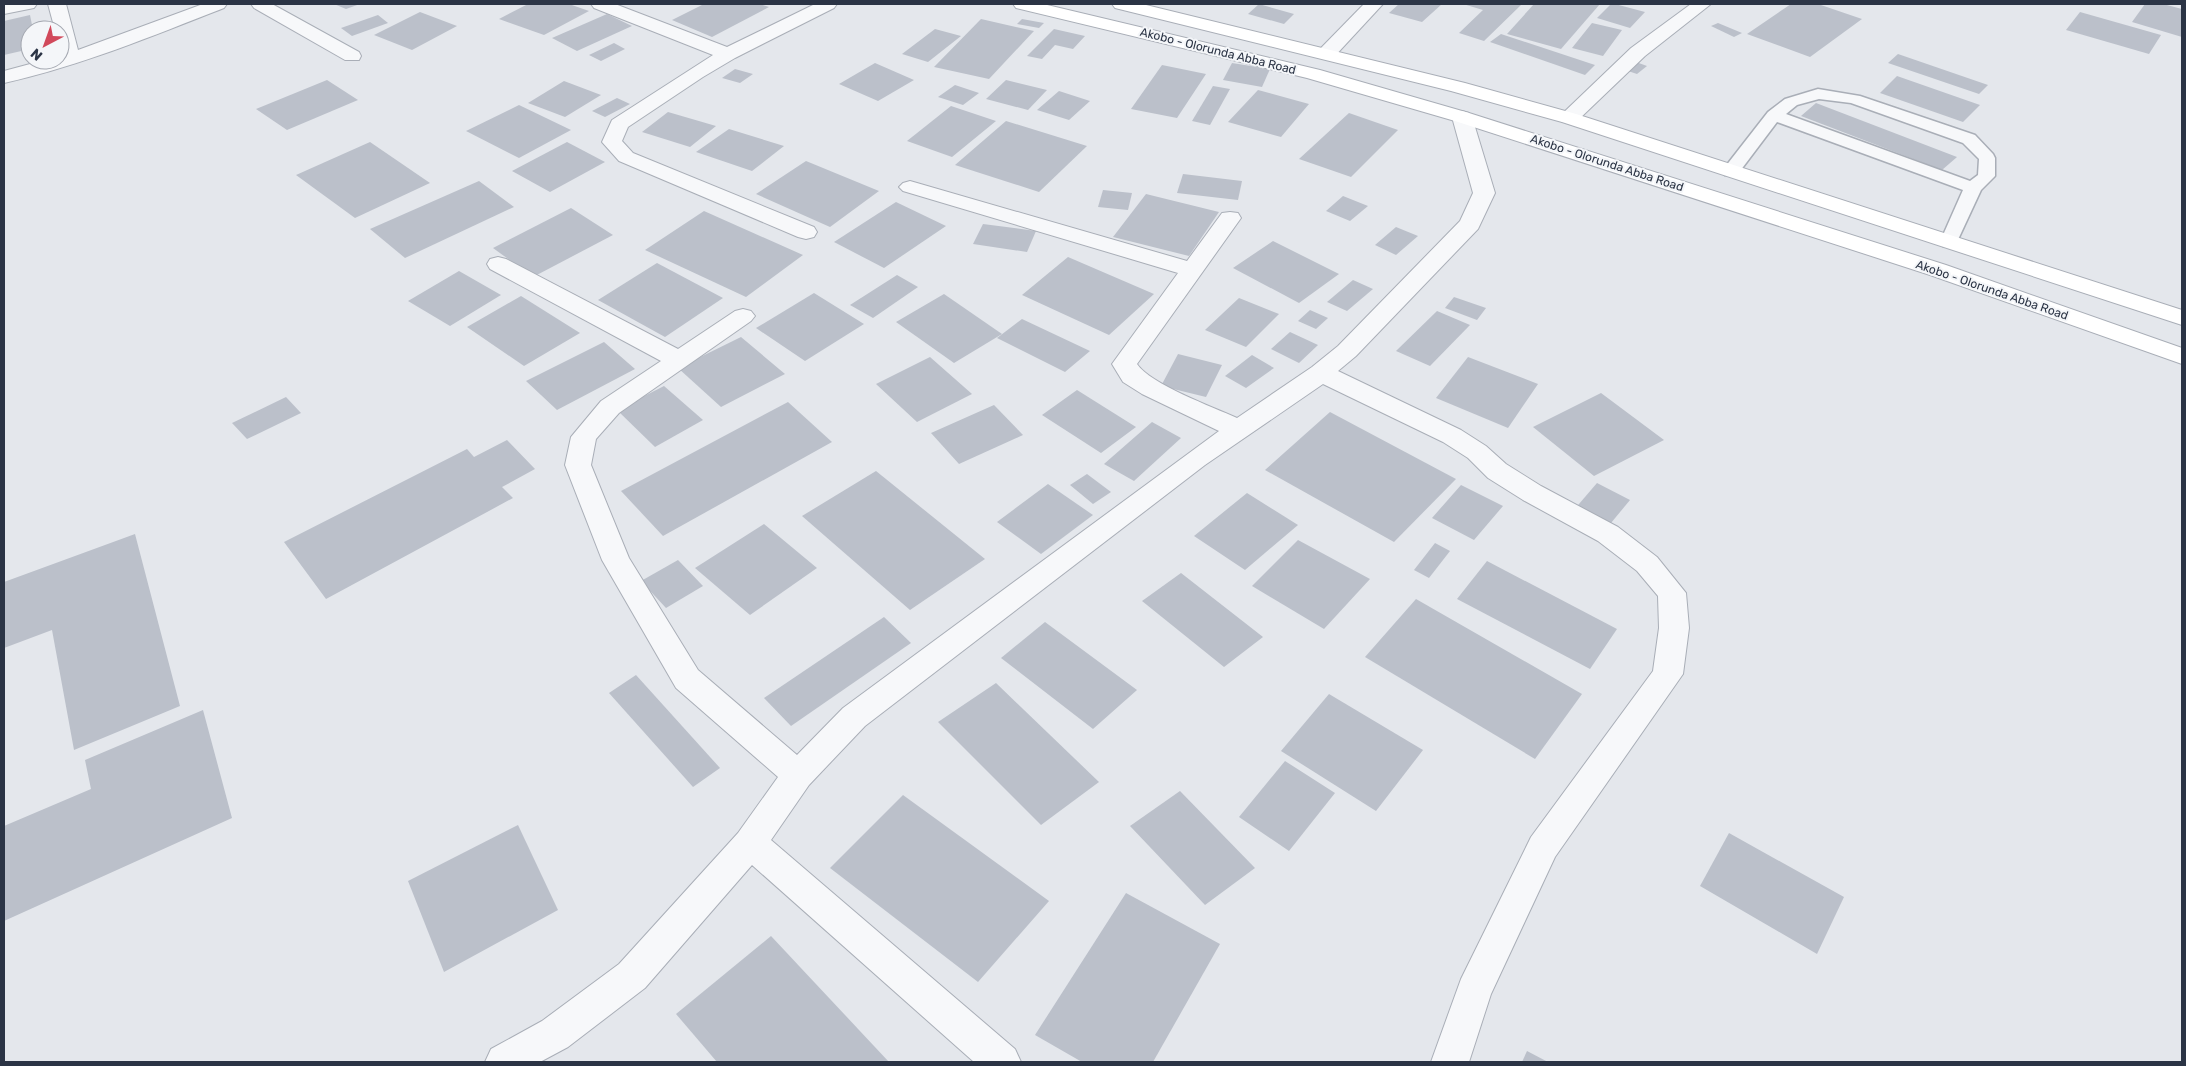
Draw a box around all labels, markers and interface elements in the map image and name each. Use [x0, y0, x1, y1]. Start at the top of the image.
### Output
north arrow [20, 20, 70, 70]
street label: Akobo - Olorunda Abba Road [1139, 25, 1297, 77]
text: N [27, 45, 46, 64]
street label: Akobo - Olorunda Abba Road [1529, 132, 1685, 194]
street label: Akobo - Olorunda Abba Road [1914, 257, 2070, 323]

